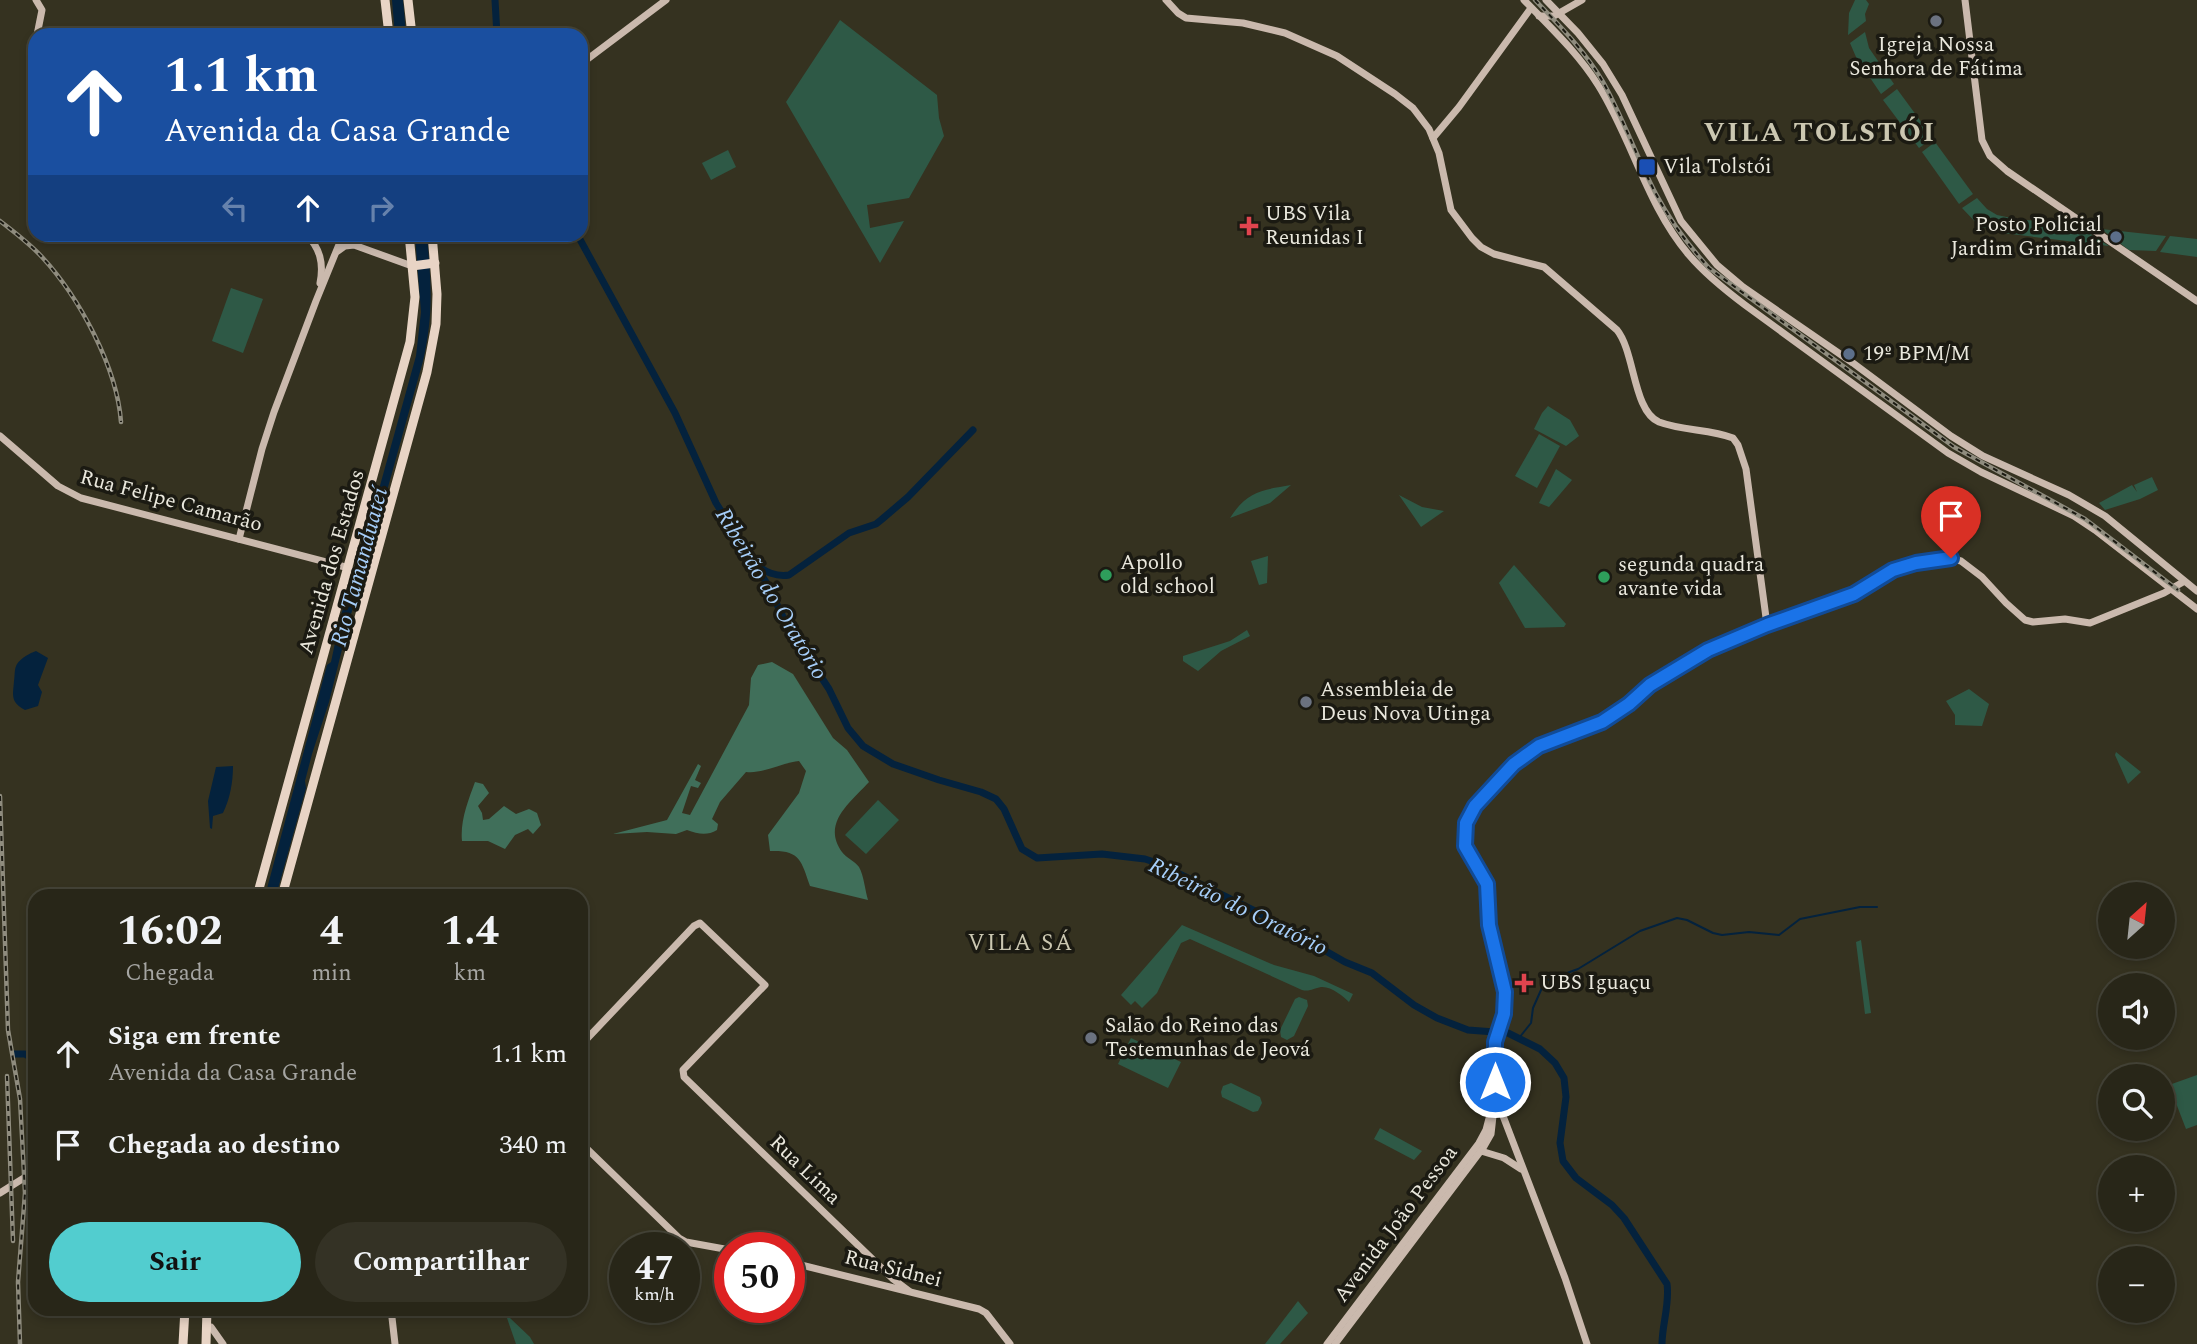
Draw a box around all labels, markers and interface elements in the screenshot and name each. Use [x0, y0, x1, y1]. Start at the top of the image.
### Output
marker: Igreja Nossa Senhora de Fátima [1928, 13, 1944, 29]
place label: Igreja Nossa Senhora de Fátima [1849, 29, 2024, 85]
text: 1.1 km [164, 39, 318, 114]
icon: ahead [49, 56, 140, 147]
text: Avenida da Casa Grande [164, 107, 511, 156]
district label: VILA TOLSTÓI [1704, 111, 1936, 154]
place label: Vila Tolstói [1663, 151, 1772, 183]
marker: Vila Tolstói [1637, 157, 1657, 177]
icon: left [216, 189, 254, 227]
icon: ahead [289, 189, 327, 227]
icon: right [362, 189, 400, 227]
place label: UBS Vila Reunidas I [1265, 198, 1364, 254]
place label: Posto Policial Jardim Grimaldi [1951, 209, 2102, 265]
marker: UBS Vila Reunidas I [1239, 216, 1259, 236]
marker: Posto Policial Jardim Grimaldi [2108, 229, 2124, 245]
place label: 19º BPM/M [1863, 338, 1970, 370]
marker: 19º BPM/M [1841, 346, 1857, 362]
street label: Rua Felipe Camarão [76, 461, 266, 541]
street label: Avenida dos Estados [290, 466, 374, 658]
water label: Rio Tamanduateí [322, 481, 399, 651]
pin [1921, 486, 1981, 558]
icon: arrive [1932, 497, 1970, 535]
water label: Ribeirão do Oratório [706, 501, 836, 687]
place label: Apollo old school [1120, 547, 1215, 603]
place label: segunda quadra avante vida [1618, 549, 1765, 605]
marker: Apollo old school [1098, 567, 1114, 583]
marker: segunda quadra avante vida [1596, 569, 1612, 585]
place label: Assembleia de Deus Nova Utinga [1320, 674, 1491, 730]
marker: Assembleia de Deus Nova Utinga [1298, 694, 1314, 710]
water label: Ribeirão do Oratório [1142, 848, 1334, 966]
north arrow [2098, 882, 2175, 959]
map controls [2098, 882, 2175, 1323]
text: 16:02 [117, 900, 222, 963]
text: 4 [320, 900, 343, 963]
text: 1.4 [441, 900, 499, 963]
district label: VILA SÁ [968, 926, 1074, 961]
text: Chegada [125, 956, 214, 991]
text: min [311, 956, 352, 991]
text: km [454, 956, 486, 991]
place label: UBS Iguaçu [1540, 967, 1651, 999]
marker: UBS Iguaçu [1514, 973, 1534, 993]
button: sound [2098, 973, 2175, 1050]
place label: Salão do Reino das Testemunhas de Jeová [1105, 1010, 1311, 1066]
text: Siga em frente [108, 1016, 281, 1056]
marker: Salão do Reino das Testemunhas de Jeová [1083, 1030, 1099, 1046]
text: 1.1 km [491, 1034, 567, 1074]
icon: ahead [49, 1035, 87, 1073]
position arrow [1458, 1045, 1532, 1119]
text: Avenida da Casa Grande [108, 1056, 357, 1091]
button: search [2098, 1064, 2175, 1141]
text: Chegada ao destino [108, 1125, 340, 1165]
text: 340 m [499, 1125, 567, 1165]
icon: arrive [49, 1126, 87, 1164]
street label: Rua Lima [762, 1127, 849, 1213]
street label: Avenida João Pessoa [1326, 1138, 1466, 1309]
button: + [2098, 1155, 2175, 1232]
button: Sair [49, 1222, 301, 1302]
button: Compartilhar [315, 1222, 567, 1302]
speed limit sign: 50 [714, 1232, 805, 1323]
street label: Rua Sidnei [841, 1241, 945, 1297]
text: 47 [635, 1242, 674, 1295]
button: − [2098, 1246, 2175, 1323]
text: km/h [634, 1281, 675, 1308]

